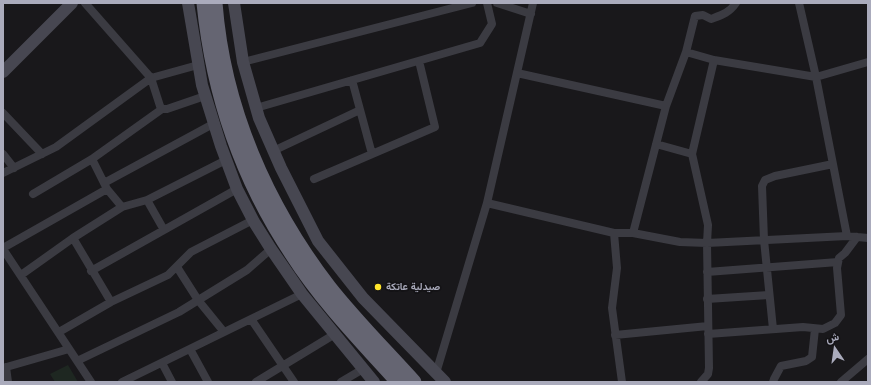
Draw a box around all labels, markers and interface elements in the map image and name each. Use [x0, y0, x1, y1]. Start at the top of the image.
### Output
place label: صيدلية عاتكة [386, 281, 440, 293]
marker: صيدلية عاتكة [373, 282, 383, 292]
north arrow [815, 329, 855, 369]
text: ش [825, 330, 840, 345]

